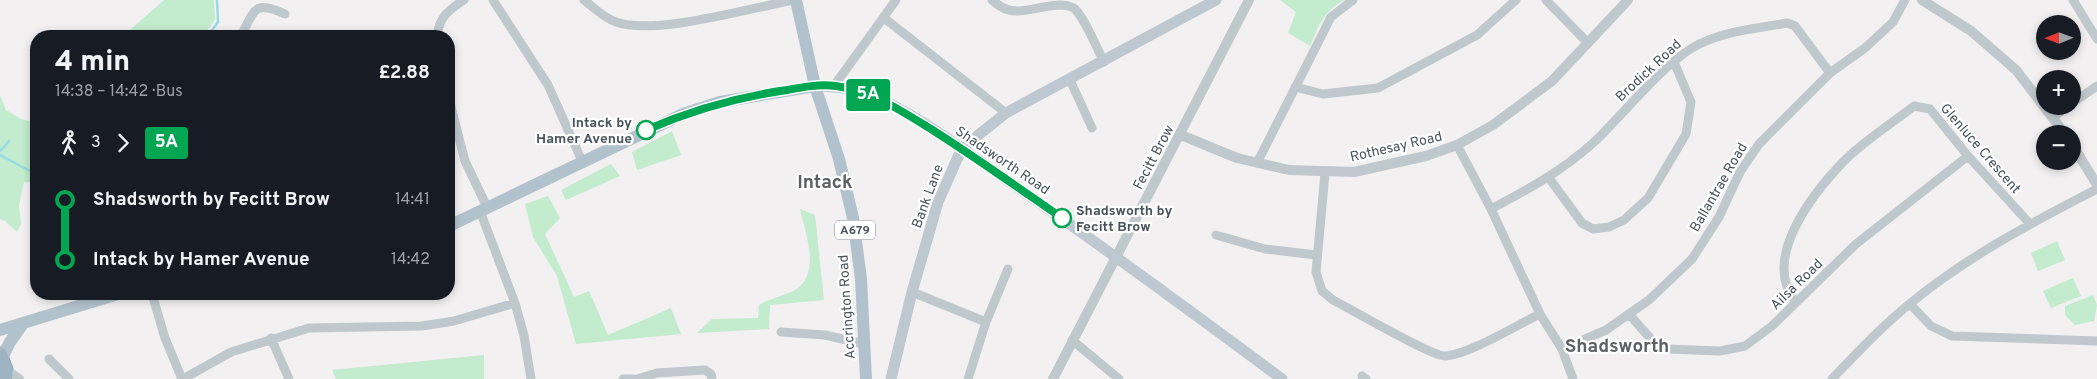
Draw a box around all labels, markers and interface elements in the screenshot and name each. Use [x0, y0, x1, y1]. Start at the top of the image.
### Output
north arrow [2036, 15, 2081, 60]
map controls [2036, 15, 2081, 170]
street label: Brodick Road [1613, 36, 1685, 106]
text: 4 min [55, 45, 130, 81]
text: £2.88 [378, 61, 430, 85]
button: + [2036, 70, 2081, 115]
line badge: 5A [846, 79, 890, 111]
text: 14:38 – 14:42 · Bus [55, 82, 183, 102]
text: 5A [856, 83, 880, 106]
street label: Glenluce Crescent [1936, 100, 2024, 198]
place label: Intack by Hamer Avenue [536, 115, 632, 148]
marker: Intack by Hamer Avenue [636, 120, 656, 140]
street label: Fecitt Brow [1130, 122, 1178, 193]
street label: Shadsworth Road [952, 123, 1053, 199]
button: − [2036, 125, 2081, 170]
icon: walk [55, 129, 83, 157]
icon: forward [109, 129, 137, 157]
street label: Rothesay Road [1349, 129, 1444, 166]
text: 5A [155, 131, 178, 154]
text: 3 [91, 133, 101, 153]
street label: Ballantrae Road [1687, 140, 1752, 235]
street label: Bank Lane [909, 162, 948, 231]
district label: Intack [797, 171, 853, 195]
text: Shadsworth by Fecitt Brow [93, 188, 330, 212]
text: 14:41 [395, 190, 430, 210]
place label: Shadsworth by Fecitt Brow [1076, 203, 1173, 236]
marker: Shadsworth by Fecitt Brow [1052, 208, 1072, 228]
road number: A679 [835, 220, 875, 240]
text: Intack by Hamer Avenue [93, 248, 310, 272]
text: 14:42 [391, 250, 430, 270]
street label: Accrington Road [835, 254, 860, 360]
street label: Ailsa Road [1767, 256, 1827, 314]
district label: Shadsworth [1565, 335, 1669, 359]

